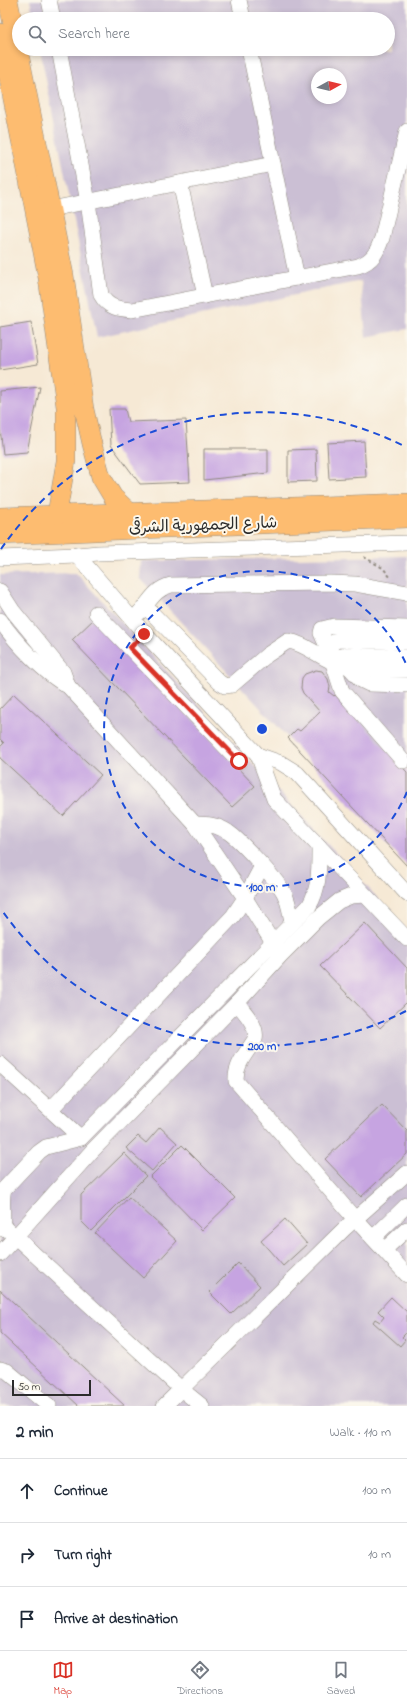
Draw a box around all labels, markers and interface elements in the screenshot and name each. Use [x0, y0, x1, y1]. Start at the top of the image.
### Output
search box [12, 12, 395, 56]
icon: search [26, 23, 48, 45]
text: Search here [58, 23, 130, 45]
north arrow [311, 68, 347, 104]
street label: شارع الجمهورية الشرقى [128, 511, 278, 541]
route end [135, 625, 153, 643]
centre of rings [255, 722, 269, 736]
route start [230, 752, 248, 770]
text: 100 m [249, 879, 276, 897]
text: 200 m [247, 1038, 277, 1056]
scale bar [12, 1378, 91, 1397]
text: 50 m [18, 1379, 40, 1395]
text: 2 min [16, 1420, 53, 1445]
text: Walk · 110 m [330, 1423, 391, 1442]
icon: ahead [16, 1480, 38, 1502]
text: Continue [54, 1480, 108, 1502]
text: 100 m [362, 1481, 391, 1500]
icon: right [16, 1544, 38, 1566]
text: Turn right [54, 1544, 112, 1566]
text: 10 m [368, 1545, 391, 1564]
icon: arrive [16, 1608, 38, 1630]
text: Arrive at destination [54, 1608, 178, 1630]
tab: Map [52, 1659, 74, 1699]
tab: Directions [177, 1659, 223, 1699]
tab: Saved [327, 1659, 355, 1699]

